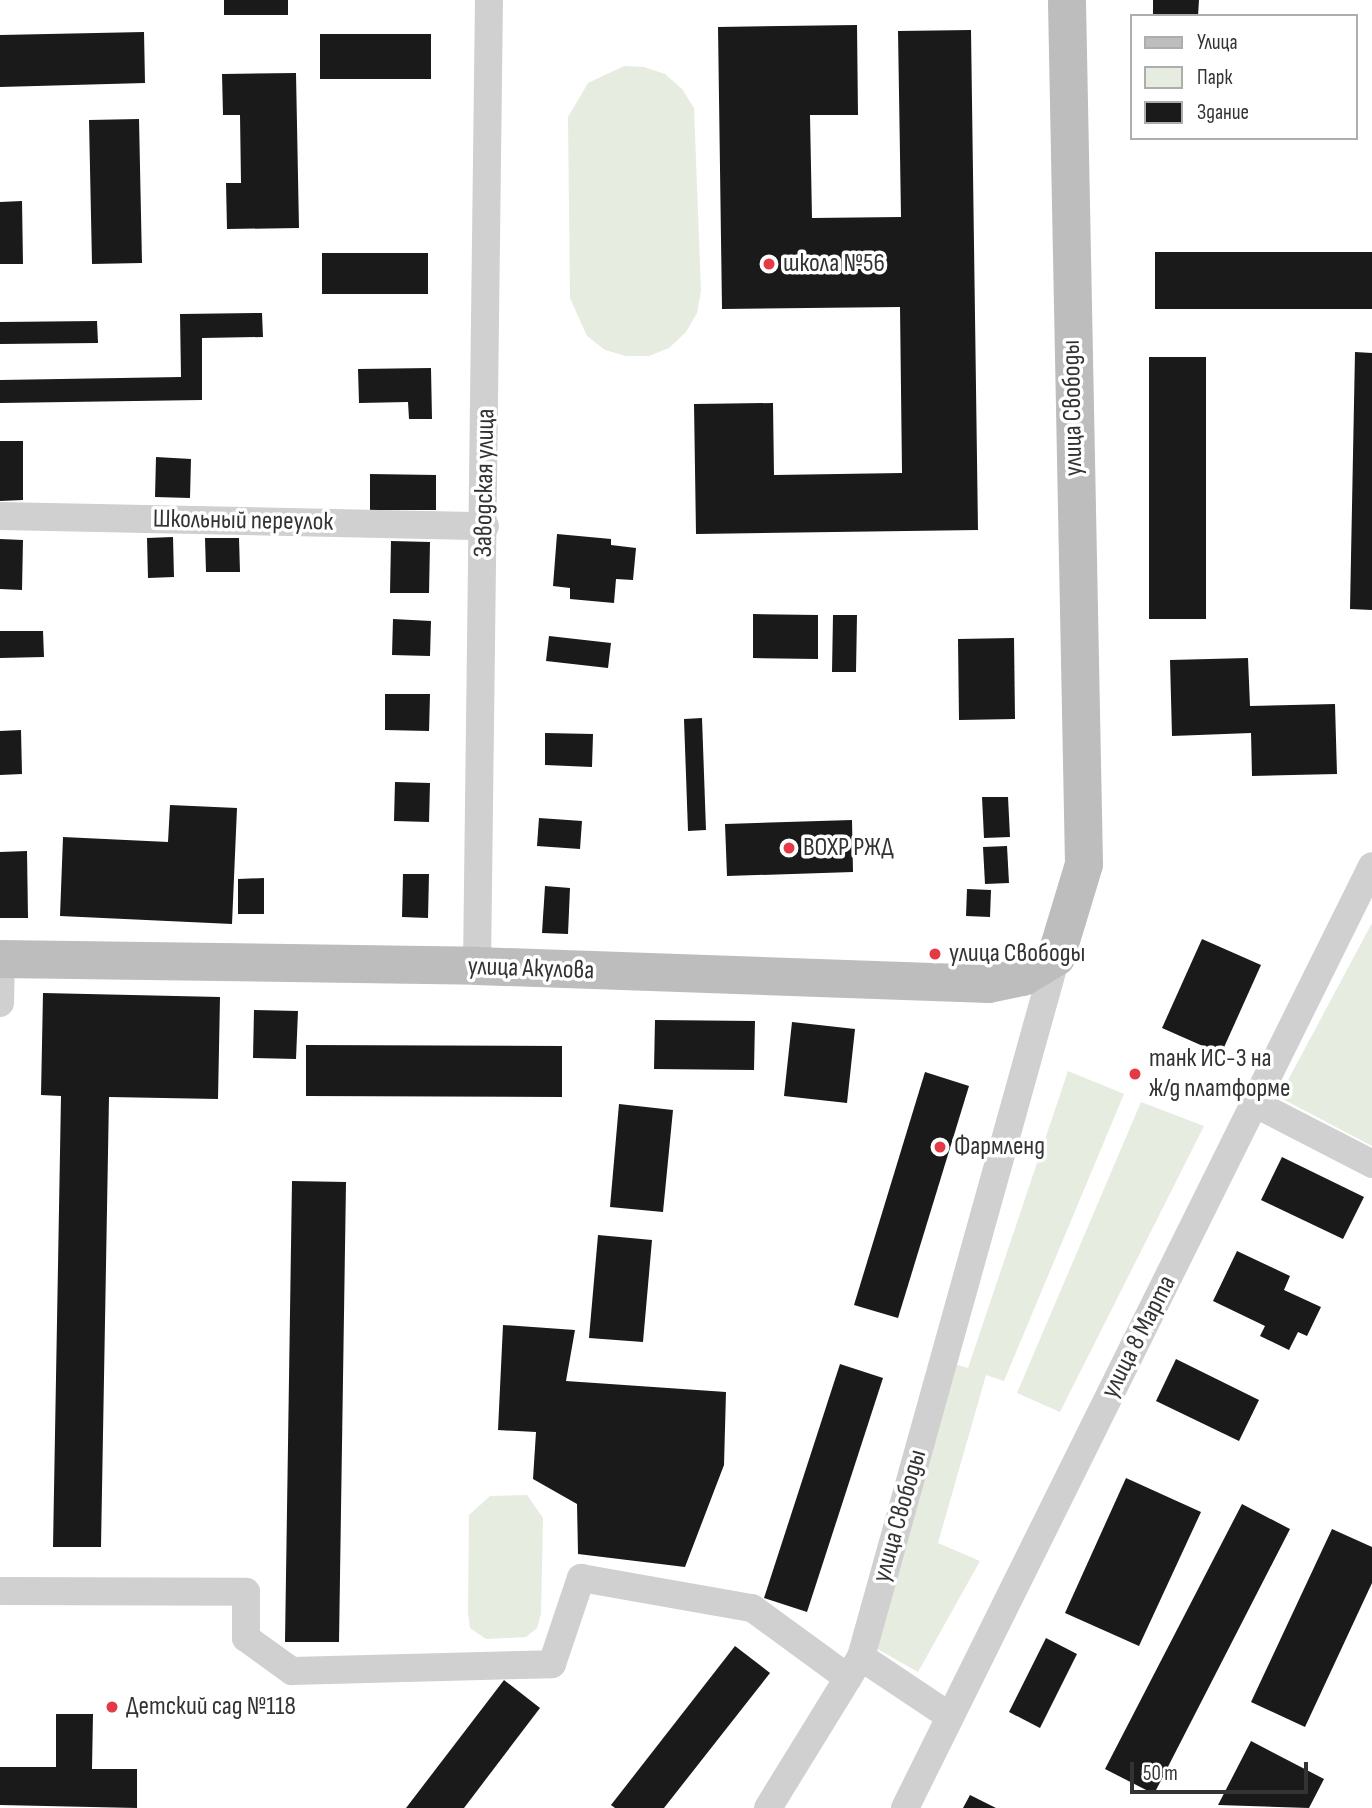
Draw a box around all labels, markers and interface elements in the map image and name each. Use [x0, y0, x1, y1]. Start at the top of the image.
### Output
legend [1130, 14, 1358, 140]
text: Улица [1197, 30, 1238, 55]
text: Парк [1197, 65, 1232, 90]
text: Здание [1197, 100, 1249, 125]
place label: школа №56 [783, 248, 885, 280]
marker: школа №56 [761, 256, 777, 272]
street label: улица Свободы [1056, 340, 1090, 476]
street label: Заводская улица [468, 408, 502, 558]
street label: Школьный переулок [153, 504, 333, 538]
place label: ВОХР РЖД [803, 832, 894, 864]
marker: ВОХР РЖД [781, 840, 797, 856]
place label: улица Свободы [949, 938, 1085, 970]
marker: улица Свободы [927, 946, 943, 962]
street label: улица Акулова [467, 951, 595, 987]
place label: танк ИС-3 на ж/д платформе [1149, 1043, 1290, 1104]
marker: танк ИС-3 на ж/д платформе [1127, 1066, 1143, 1082]
place label: Фармленд [954, 1131, 1045, 1163]
marker: Фармленд [932, 1139, 948, 1155]
street label: улица 8 Марта [1095, 1271, 1183, 1403]
street label: улица Свободы [866, 1446, 934, 1586]
place label: Детский сад №118 [126, 1691, 296, 1723]
marker: Детский сад №118 [104, 1699, 120, 1715]
scale bar [1134, 1748, 1312, 1792]
text: 50 m [1143, 1761, 1178, 1786]

